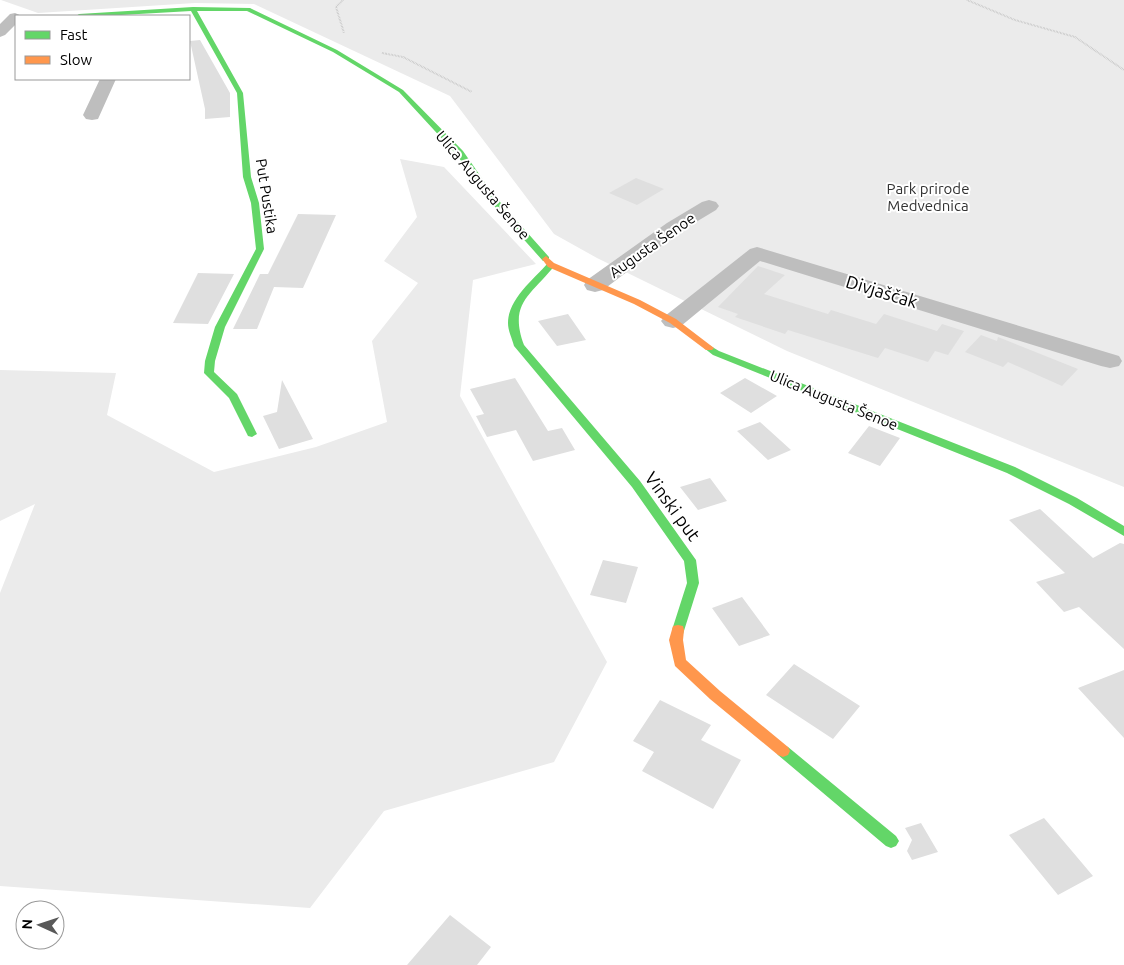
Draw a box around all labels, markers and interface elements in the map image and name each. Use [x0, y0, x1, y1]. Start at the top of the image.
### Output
legend [15, 15, 190, 80]
text: Fast [60, 26, 88, 43]
text: Slow [60, 51, 93, 68]
street label: Ulica Augusta Šenoe [433, 127, 533, 243]
street label: Put Pustika [253, 157, 281, 235]
park label: Park prirode Medvednica [887, 180, 969, 214]
street label: Augusta Šenoe [606, 209, 698, 281]
street label: Divjaščak [844, 271, 920, 311]
street label: Ulica Augusta Šenoe [767, 367, 901, 433]
street label: Vinski put [641, 468, 705, 544]
north arrow [15, 900, 65, 950]
text: N [19, 919, 35, 930]

